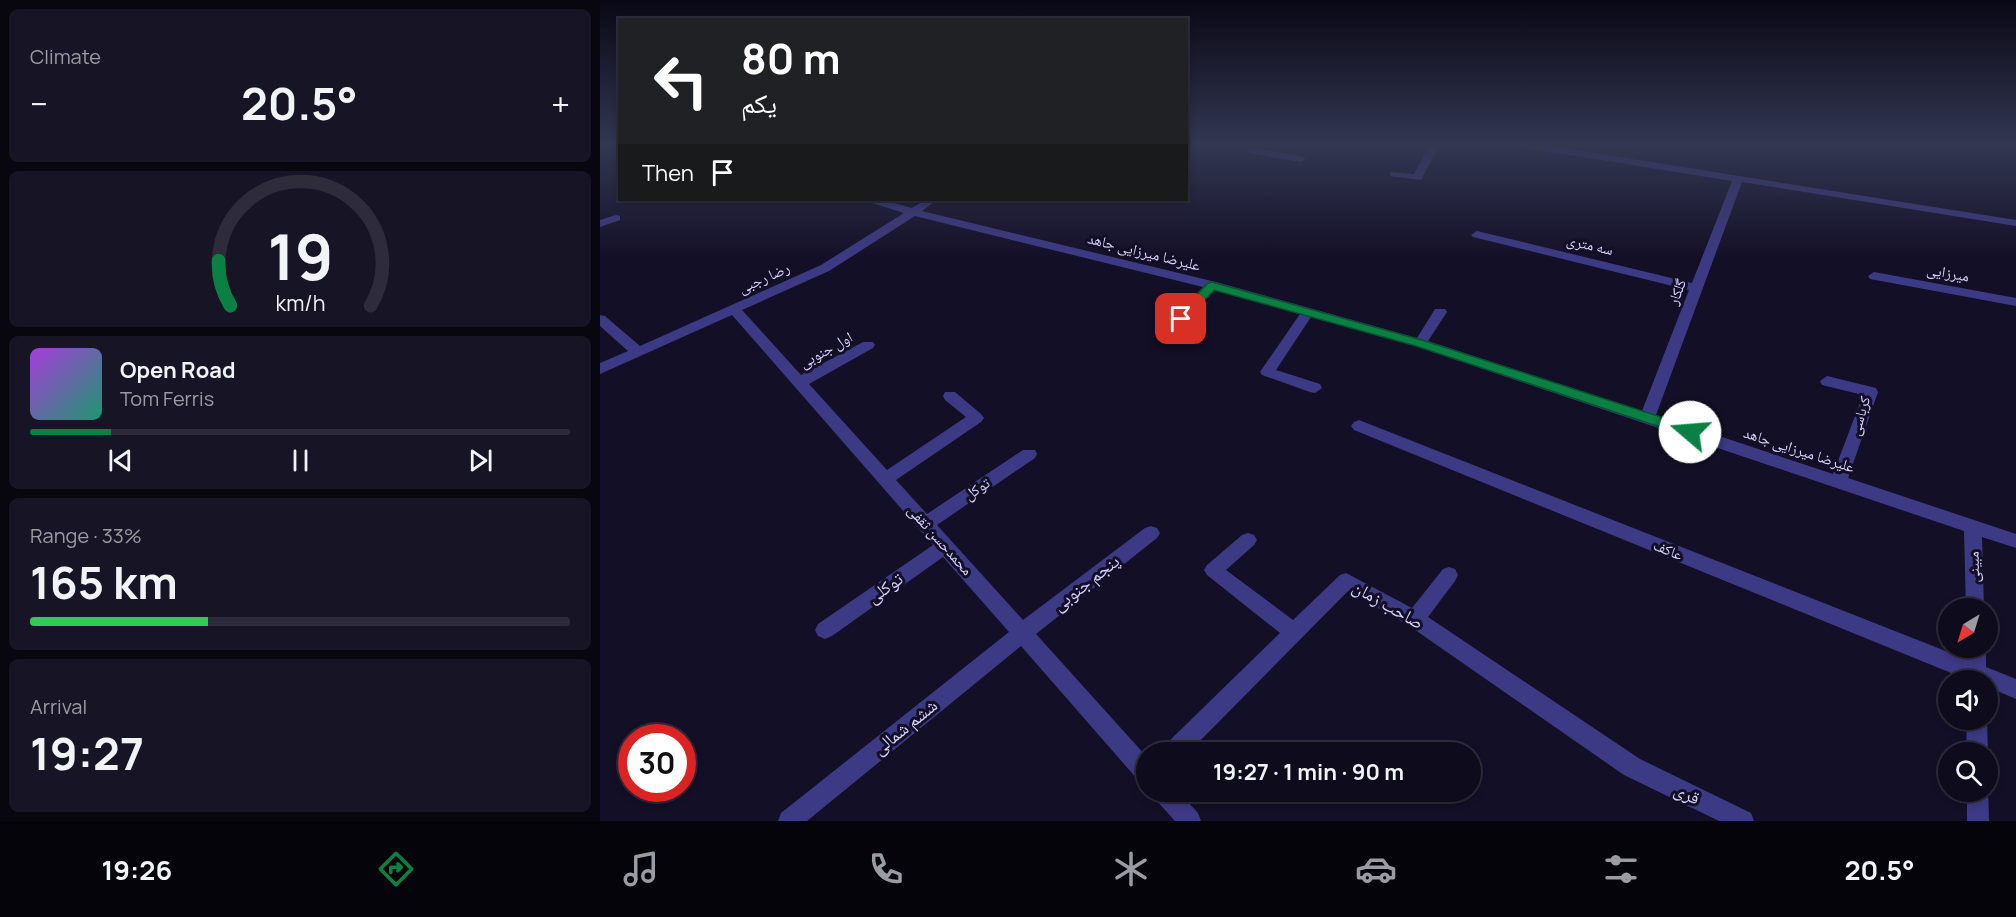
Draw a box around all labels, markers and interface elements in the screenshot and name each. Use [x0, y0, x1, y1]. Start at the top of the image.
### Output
text: 80 m [741, 29, 841, 87]
icon: left [642, 42, 720, 120]
text: Climate [30, 43, 101, 70]
text: 20.5° [241, 72, 358, 134]
text: − [30, 81, 48, 126]
text: + [551, 81, 570, 126]
text: یکم [741, 84, 777, 121]
icon: arrive [706, 156, 739, 189]
text: Then [642, 158, 694, 188]
text: 19 [267, 213, 333, 299]
street label: علیرضا میرزایی جاهد [1086, 227, 1203, 276]
street label: سه متری [1565, 229, 1616, 260]
street label: رضا رجبی [735, 257, 793, 298]
street label: میرزایی [1925, 258, 1971, 287]
street label: گلکار [1662, 275, 1691, 309]
text: km/h [275, 288, 325, 317]
pin [1155, 293, 1206, 344]
icon: arrive [1164, 302, 1197, 335]
street label: اول جنوبی [795, 326, 856, 373]
text: Open Road [120, 355, 235, 385]
text: Tom Ferris [120, 385, 214, 412]
street label: کرباسی [1844, 394, 1875, 438]
position arrow [1658, 400, 1722, 464]
street label: علیرضا میرزایی جاهد [1741, 422, 1858, 477]
icon: previous [104, 444, 137, 477]
icon: pause [284, 444, 317, 477]
icon: next [464, 444, 497, 477]
street label: توکل [960, 472, 994, 505]
street label: محمدحسن ثقفی [903, 500, 978, 580]
text: Range · 33% [30, 522, 142, 549]
street label: عاکف [1650, 534, 1686, 565]
street label: پنجم جنوبی [1047, 548, 1125, 617]
text: 165 km [30, 551, 178, 613]
street label: مبینی [1963, 551, 1984, 583]
street label: توکلی [862, 566, 907, 608]
street label: صاحب زمان [1348, 574, 1429, 634]
north arrow [1938, 598, 1998, 658]
map controls [1938, 598, 1998, 802]
button: sound [1938, 670, 1998, 730]
text: Arrival [30, 693, 87, 720]
street label: ششم شمالی [867, 693, 942, 761]
text: 19:27 [30, 722, 144, 784]
speed limit sign: 30 [618, 724, 696, 802]
button: search [1938, 742, 1998, 802]
text: 19:27 · 1 min · 90 m [1213, 757, 1404, 787]
street label: قری [1671, 777, 1704, 810]
icon: directions [375, 848, 417, 890]
icon: music [620, 848, 662, 890]
icon: phone [865, 848, 907, 890]
icon: climate [1110, 848, 1152, 890]
icon: car [1355, 848, 1397, 890]
icon: filters [1600, 848, 1642, 890]
text: 19:26 [101, 851, 172, 888]
text: 20.5° [1845, 851, 1915, 888]

